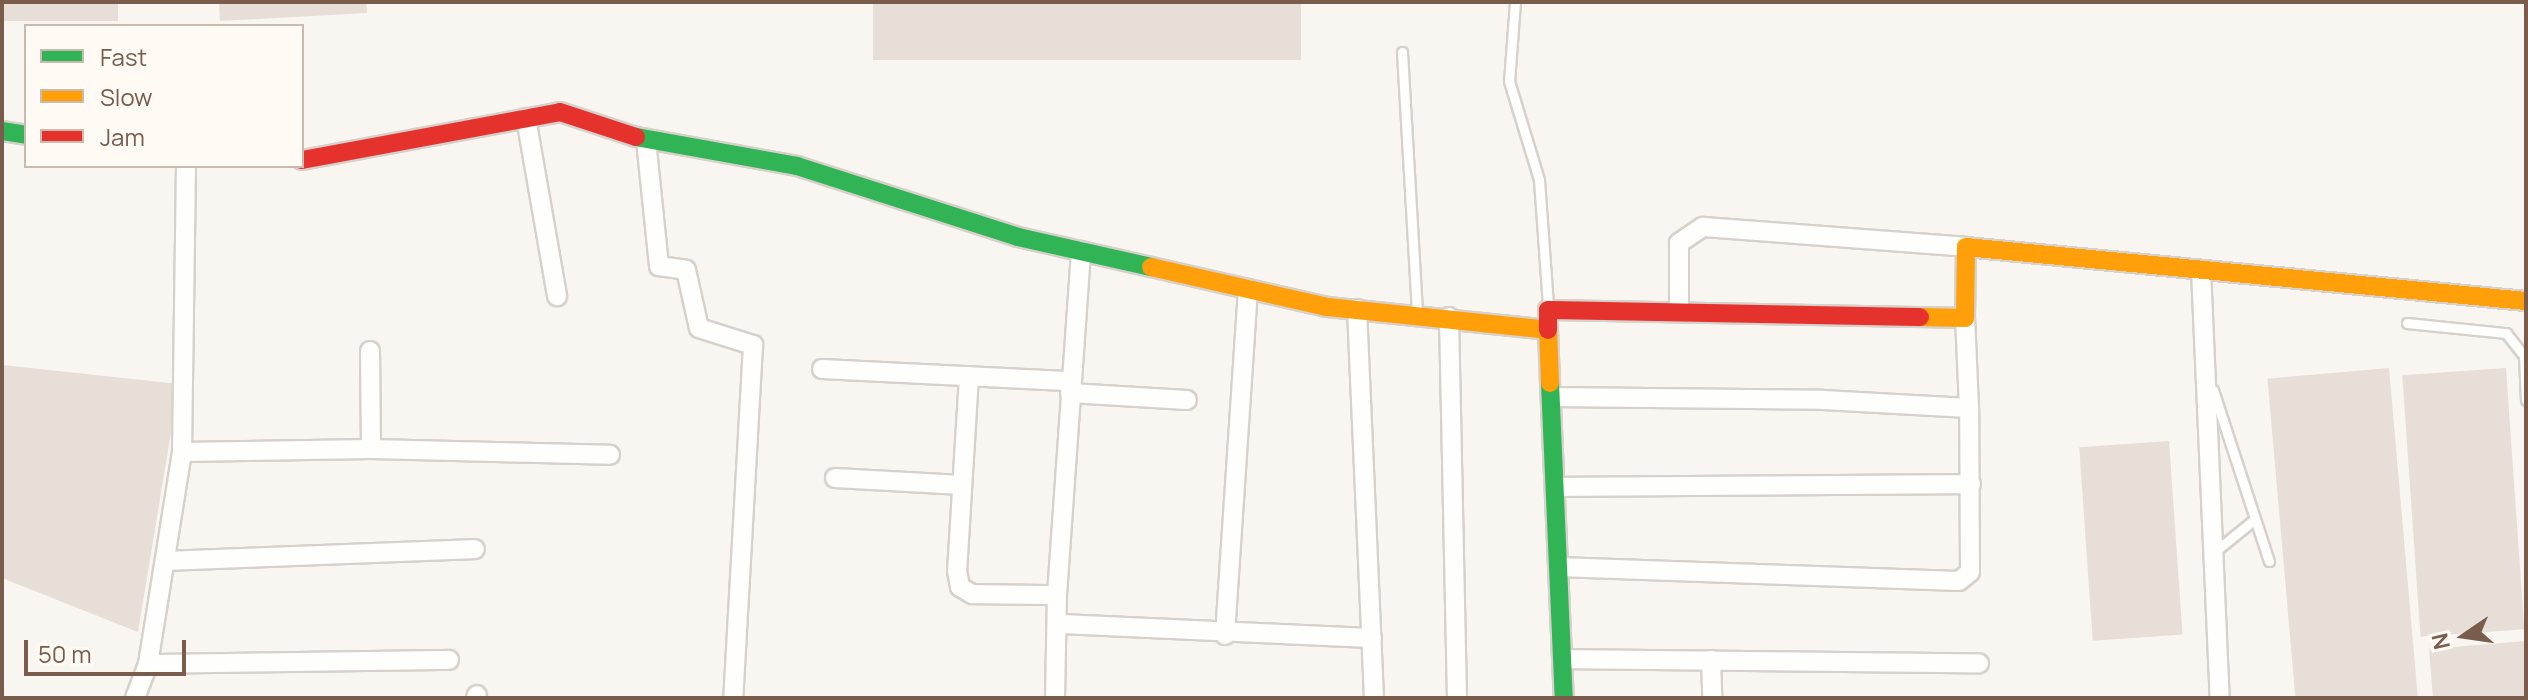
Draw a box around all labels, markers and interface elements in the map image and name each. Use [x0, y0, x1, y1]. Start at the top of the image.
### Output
legend [24, 24, 304, 168]
text: Fast [100, 40, 147, 73]
text: Slow [100, 80, 153, 113]
text: Jam [100, 120, 145, 153]
north arrow [2424, 596, 2504, 676]
scale bar [28, 624, 190, 674]
text: N [2424, 630, 2457, 652]
text: 50 m [38, 637, 92, 670]

